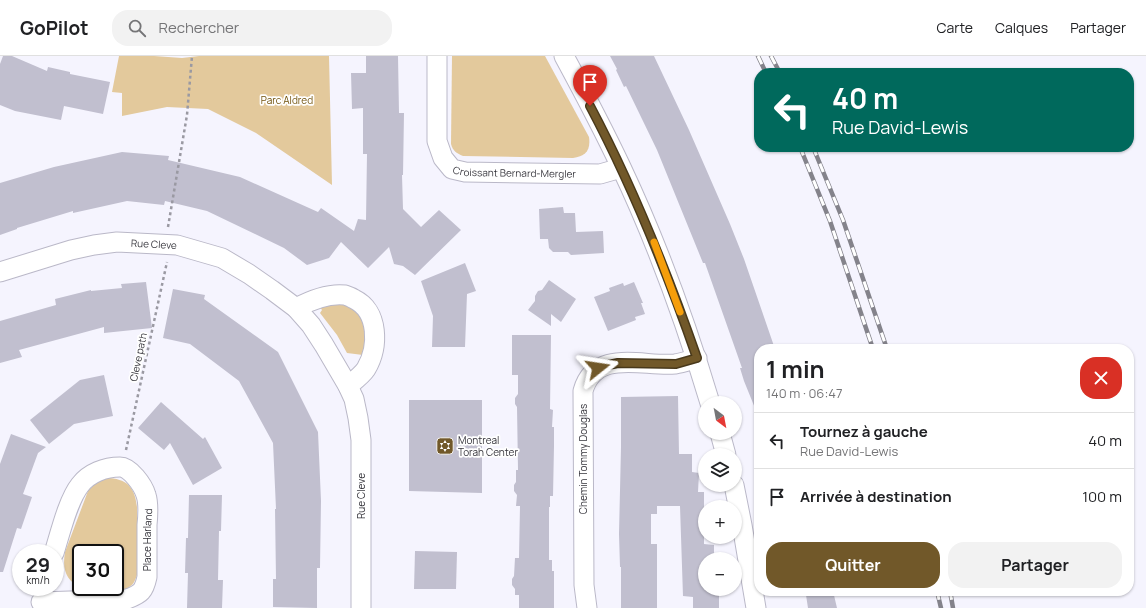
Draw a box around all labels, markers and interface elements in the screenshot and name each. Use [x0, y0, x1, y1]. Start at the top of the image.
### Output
search box [112, 10, 392, 46]
text: GoPilot [20, 15, 88, 41]
icon: search [126, 17, 148, 39]
text: Rechercher [158, 17, 239, 38]
text: Carte [937, 18, 973, 37]
text: Calques [995, 18, 1048, 37]
text: Partager [1070, 18, 1126, 37]
pin [573, 65, 607, 106]
icon: arrive [579, 71, 601, 93]
text: 40 m [832, 79, 898, 117]
icon: left [766, 84, 818, 136]
park label: Parc Aldred [261, 93, 313, 107]
text: Rue David-Lewis [832, 115, 968, 139]
street label: Croissant Bernard-Mergler [452, 162, 577, 181]
street label: Rue Cleve [131, 236, 177, 252]
street label: Cleve path [126, 331, 150, 383]
position arrow [577, 347, 619, 389]
text: 1 min [766, 352, 825, 385]
button: close [1080, 357, 1122, 399]
text: 140 m · 06:47 [766, 384, 843, 402]
north arrow [698, 396, 742, 440]
map controls [698, 396, 742, 596]
street label: Chemin Tommy Douglas [576, 404, 590, 514]
text: Tournez à gauche [800, 421, 928, 442]
icon: left [766, 430, 788, 452]
text: 40 m [1088, 430, 1122, 451]
place label: Montreal Torah Center [458, 433, 518, 459]
synagogue icon: Montreal Torah Center [435, 436, 455, 456]
text: Rue David-Lewis [800, 442, 898, 460]
button: layers [698, 448, 742, 492]
street label: Rue Cleve [354, 473, 368, 519]
icon: arrive [766, 486, 788, 508]
text: Arrivée à destination [800, 486, 952, 507]
text: 100 m [1082, 486, 1122, 507]
button: + [698, 500, 742, 544]
street label: Place Harland [140, 508, 155, 571]
button: Quitter [766, 542, 940, 588]
button: Partager [948, 542, 1122, 588]
speed limit sign: 30 [72, 544, 124, 596]
text: 29 [26, 551, 50, 578]
button: − [698, 552, 742, 596]
text: km/h [26, 573, 50, 587]

